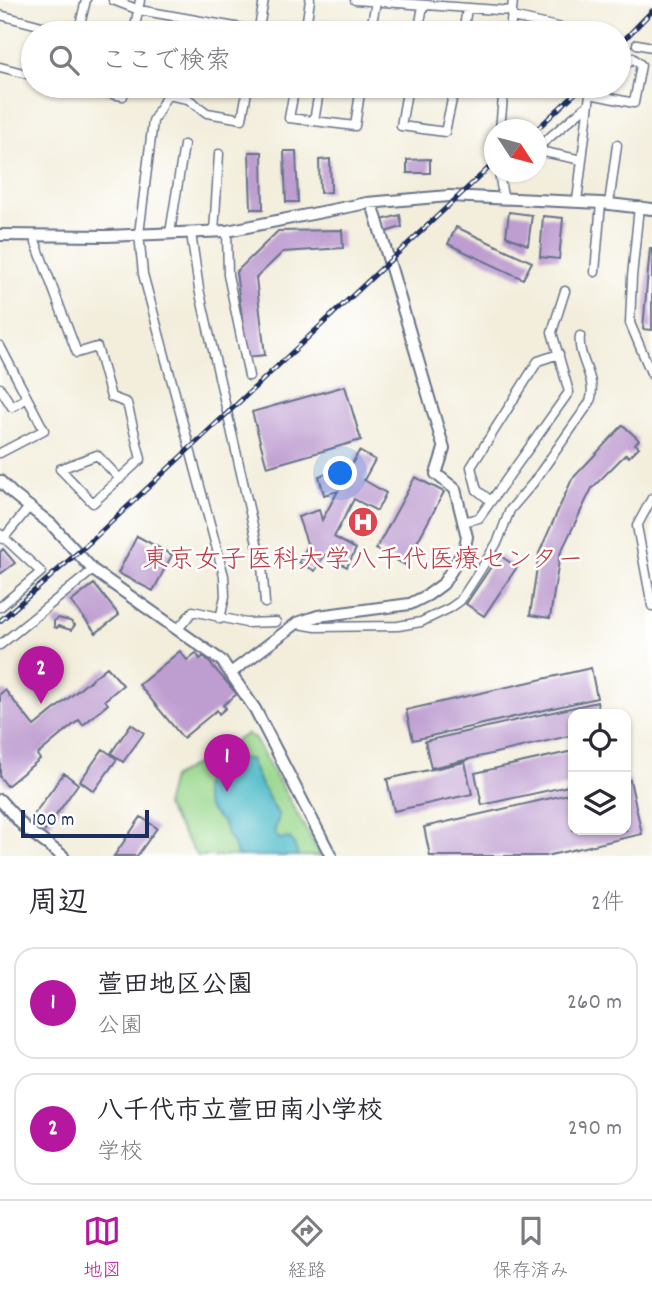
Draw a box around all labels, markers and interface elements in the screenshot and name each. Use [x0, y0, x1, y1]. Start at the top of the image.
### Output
search box [21, 21, 631, 98]
icon: search [45, 41, 83, 79]
text: ここで検索 [101, 44, 231, 81]
north arrow [484, 119, 547, 182]
your location [323, 456, 357, 490]
hospital icon: 東京女子医科大学八千代医療センター [346, 505, 380, 539]
place label: 東京女子医科大学八千代医療センター [143, 543, 583, 580]
pin: 2 [18, 646, 64, 704]
map controls [568, 709, 631, 835]
button: locate [568, 709, 631, 772]
pin: 1 [204, 734, 250, 792]
button: layers [568, 772, 631, 835]
scale bar [21, 807, 149, 839]
text: 100 m [32, 808, 74, 835]
text: 周辺 [28, 884, 88, 927]
text: 2件 [591, 888, 624, 921]
text: 萱田地区公園 [97, 968, 253, 1005]
text: 1 [50, 987, 56, 1020]
text: 260 m [567, 987, 622, 1020]
text: 公園 [97, 1011, 143, 1044]
text: 八千代市立萱田南小学校 [97, 1094, 383, 1131]
text: 2 [48, 1113, 58, 1146]
text: 290 m [568, 1113, 622, 1146]
text: 学校 [97, 1137, 143, 1170]
tab: 地図 [83, 1212, 121, 1286]
tab: 経路 [288, 1212, 326, 1286]
tab: 保存済み [493, 1212, 569, 1286]

